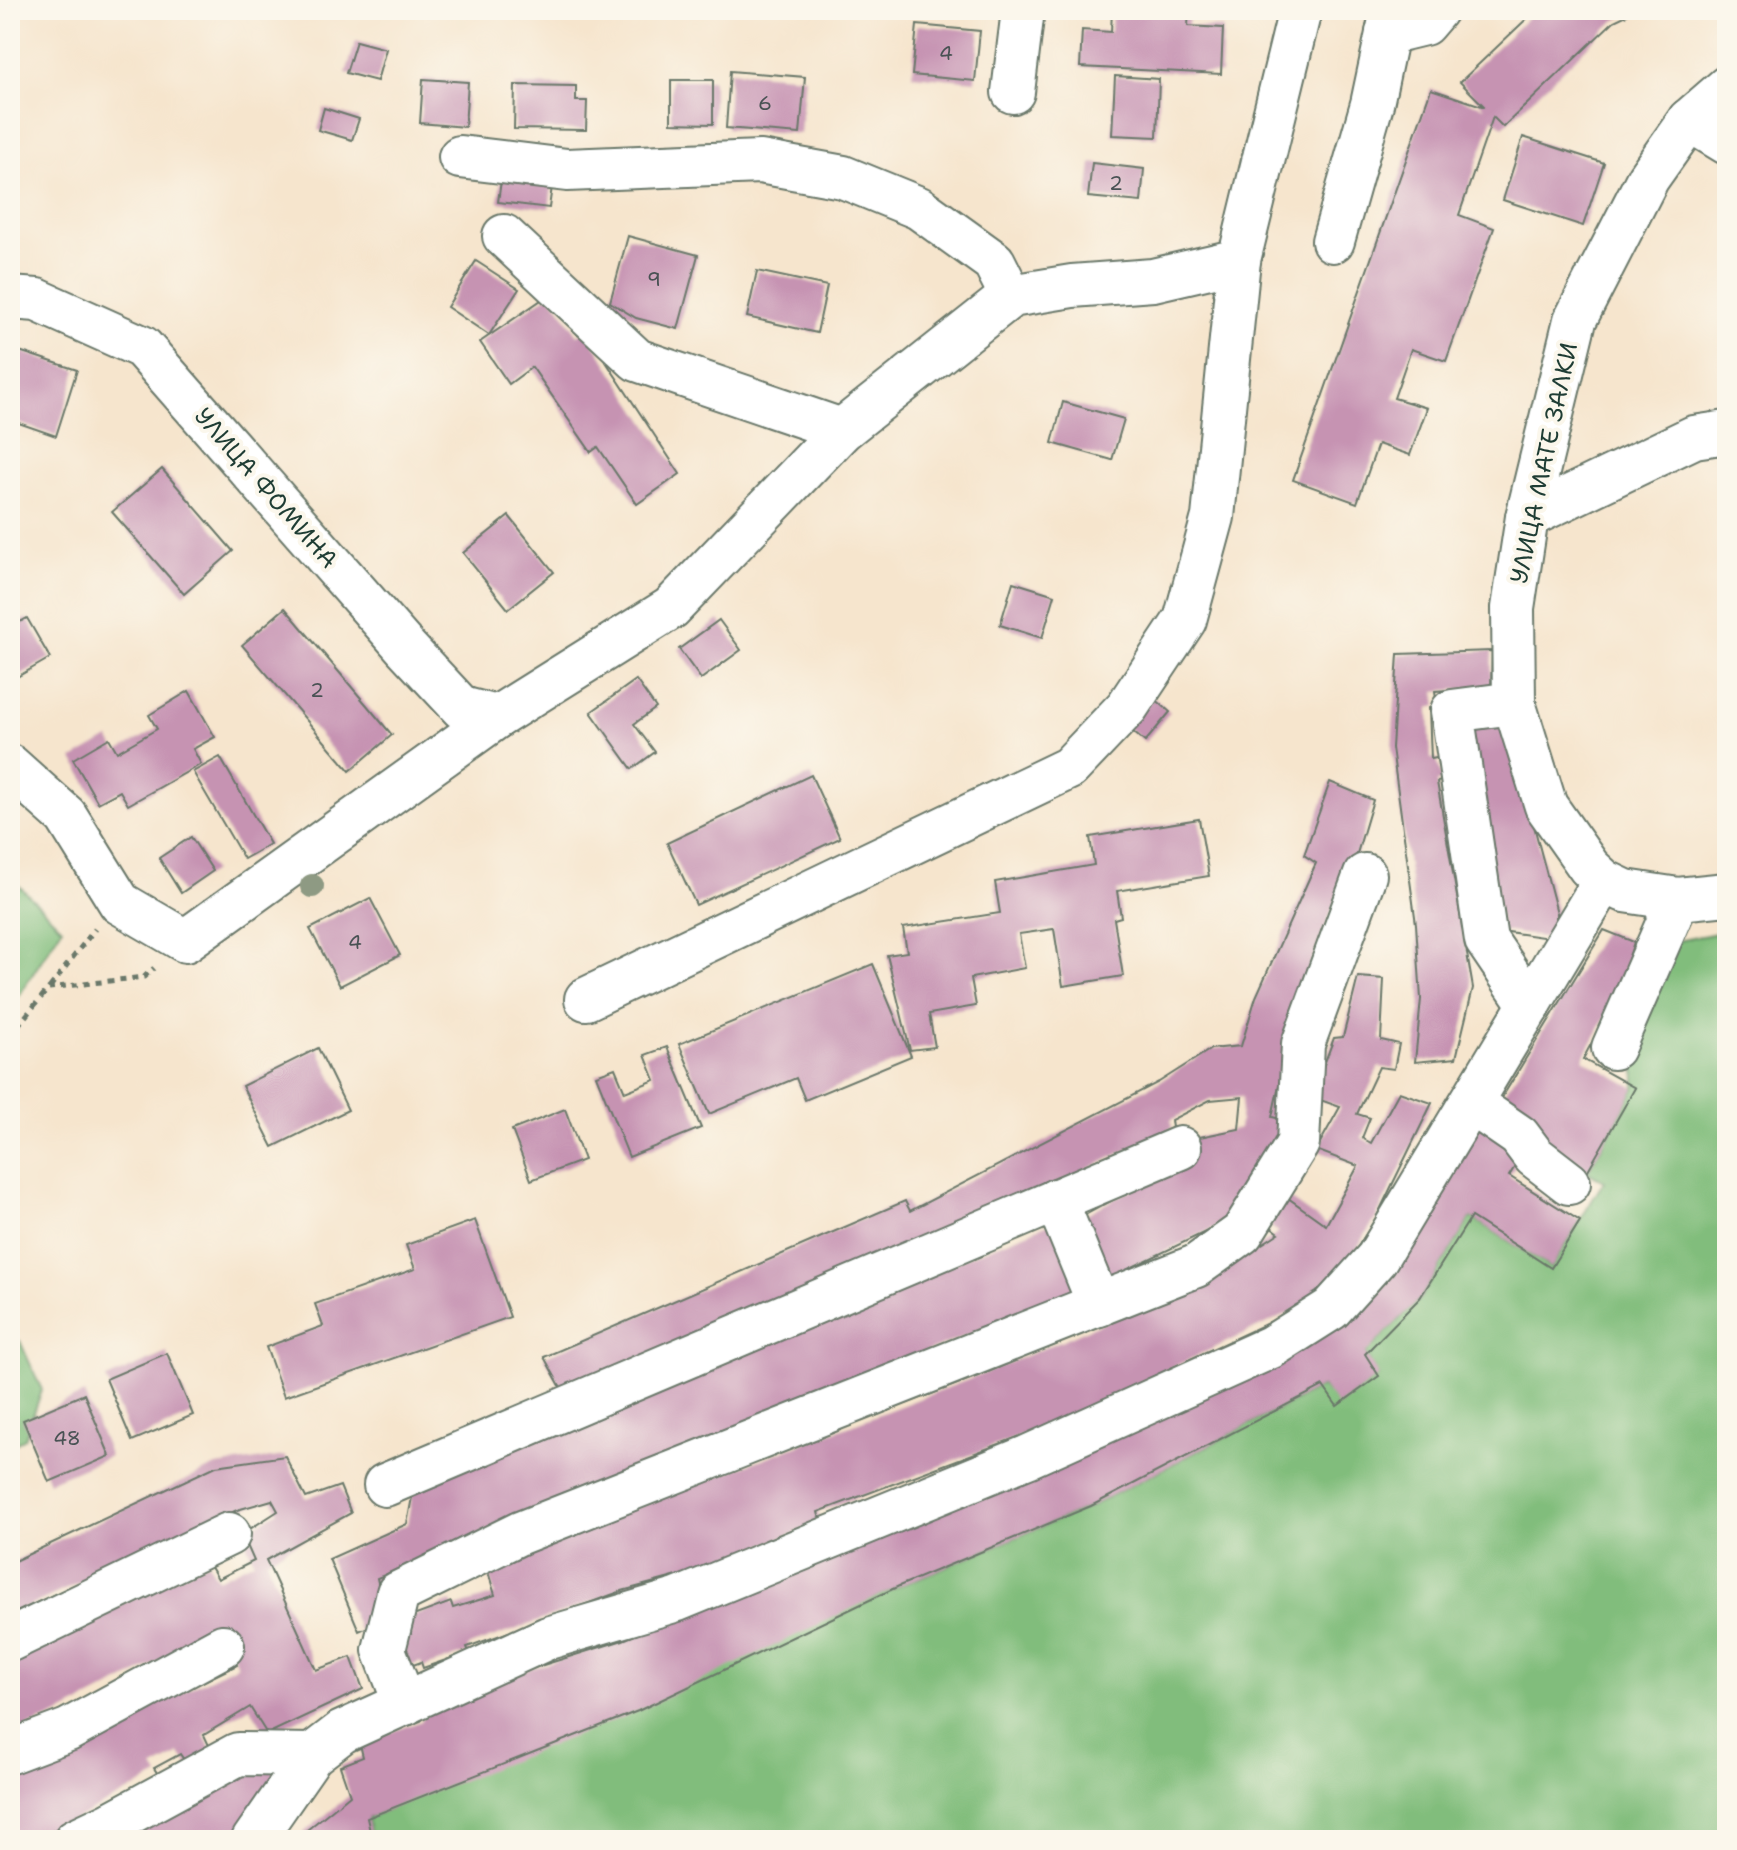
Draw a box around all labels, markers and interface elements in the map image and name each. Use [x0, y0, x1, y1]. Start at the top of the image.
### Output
house number: 4 [939, 40, 953, 66]
house number: 6 [758, 90, 772, 116]
house number: 2 [1109, 170, 1123, 196]
house number: 9 [647, 266, 661, 292]
street label: УЛИЦА МАТЕ ЗАЛКИ [1503, 340, 1585, 586]
street label: УЛИЦА ФОМИНА [187, 401, 345, 575]
house number: 2 [310, 677, 324, 703]
house number: 4 [348, 929, 362, 955]
house number: 48 [53, 1425, 81, 1451]

